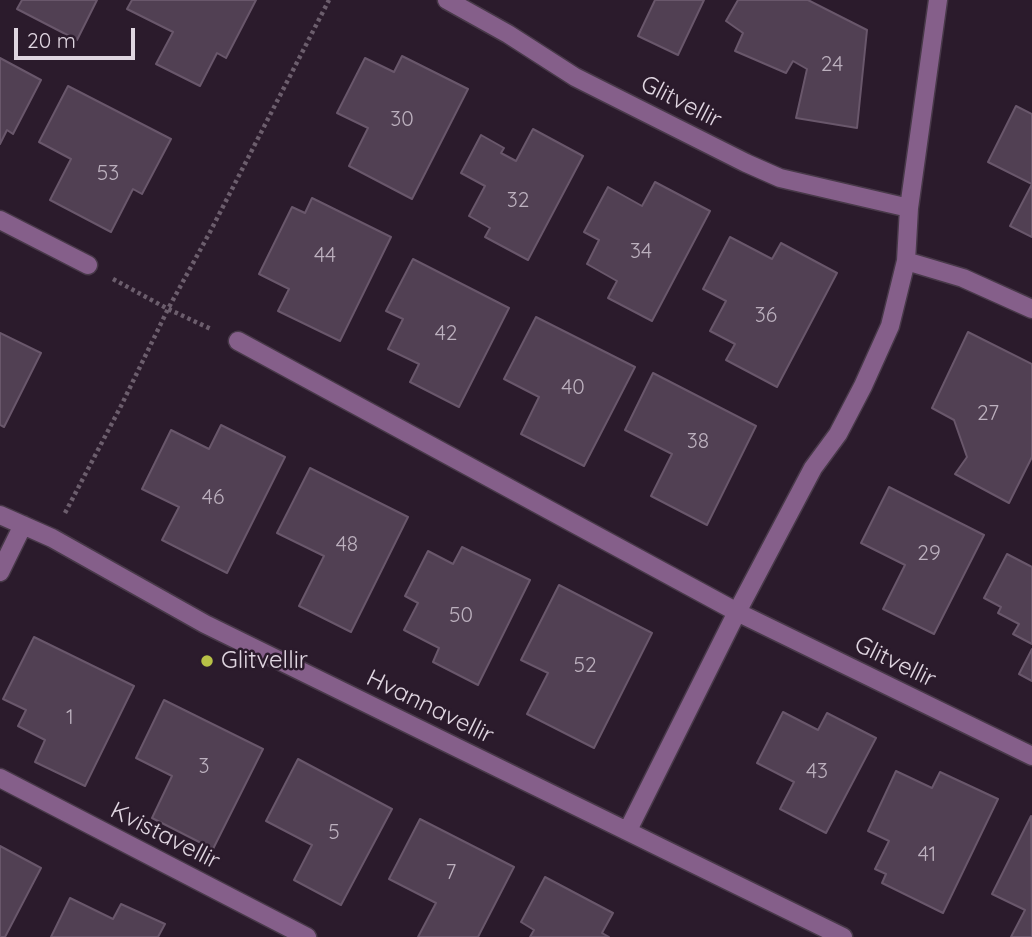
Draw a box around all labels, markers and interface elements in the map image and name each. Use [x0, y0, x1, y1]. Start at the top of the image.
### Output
scale bar [18, 14, 138, 58]
text: 20 m [27, 27, 76, 53]
house number: 24 [821, 52, 843, 78]
street label: Glitvellir [636, 69, 726, 135]
house number: 30 [390, 107, 414, 133]
house number: 53 [97, 161, 119, 187]
house number: 32 [507, 188, 529, 214]
house number: 34 [630, 239, 652, 265]
house number: 44 [314, 243, 336, 269]
house number: 36 [755, 303, 777, 329]
house number: 42 [435, 321, 457, 347]
house number: 40 [561, 375, 585, 401]
house number: 27 [977, 401, 999, 427]
house number: 38 [687, 429, 709, 455]
house number: 46 [202, 485, 224, 511]
house number: 48 [336, 532, 358, 558]
house number: 29 [917, 541, 941, 567]
house number: 50 [449, 603, 473, 629]
street label: Glitvellir [850, 630, 940, 694]
place label: Glitvellir [221, 647, 308, 675]
marker: Glitvellir [199, 653, 215, 669]
house number: 52 [573, 653, 597, 679]
street label: Hvannavellir [362, 664, 498, 750]
house number: 1 [66, 705, 74, 731]
house number: 3 [198, 754, 210, 780]
house number: 43 [806, 759, 828, 785]
street label: Kvistavellir [105, 796, 225, 876]
house number: 5 [328, 820, 340, 846]
house number: 41 [918, 842, 936, 868]
house number: 7 [446, 860, 456, 886]

